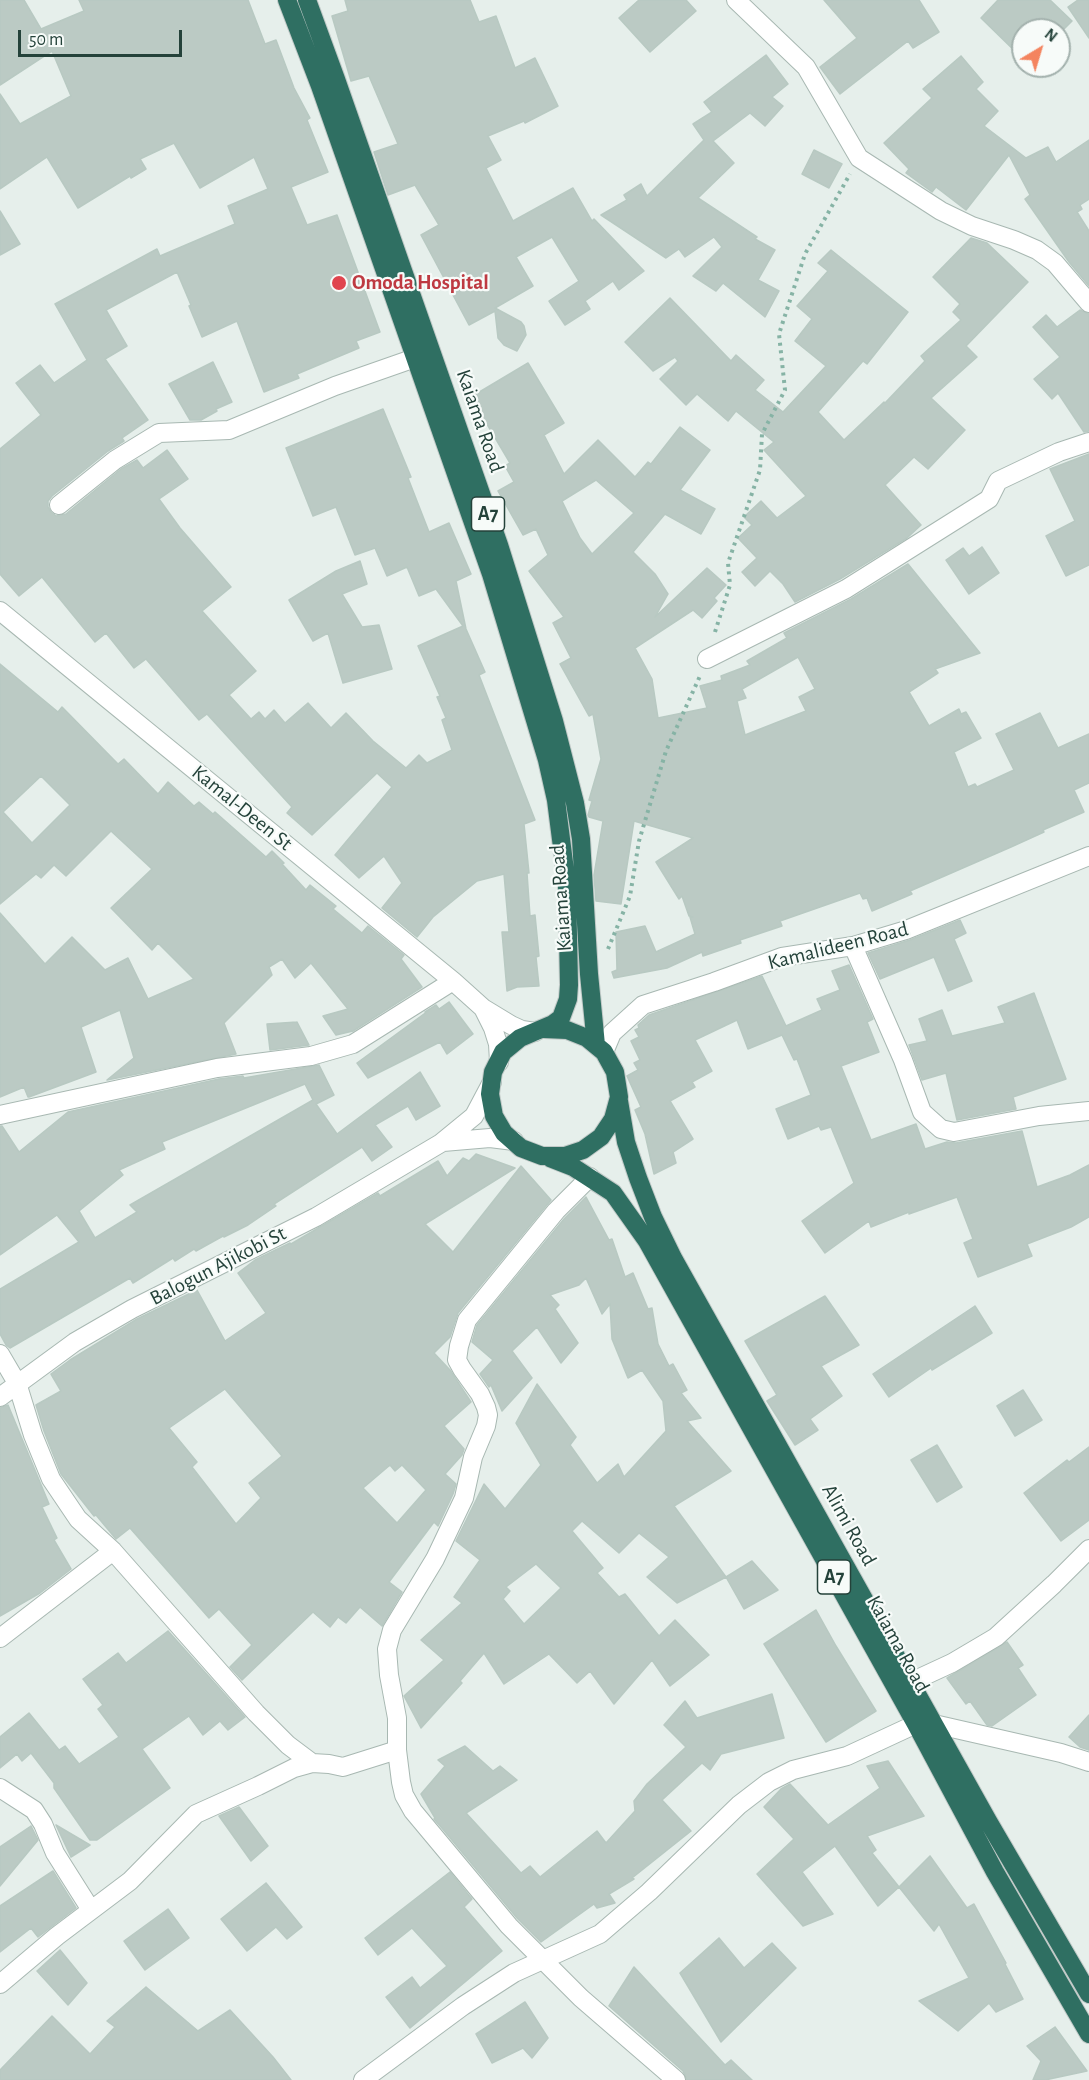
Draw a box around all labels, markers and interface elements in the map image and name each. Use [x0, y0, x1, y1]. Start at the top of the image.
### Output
scale bar [21, 18, 184, 56]
north arrow [1011, 18, 1071, 78]
text: N [1042, 26, 1060, 45]
text: 50 m [29, 31, 63, 49]
place label: Omoda Hospital [352, 270, 489, 296]
marker: Omoda Hospital [330, 274, 348, 292]
street label: Kaiama Road [451, 366, 509, 476]
road number: A7 [472, 497, 504, 531]
street label: Kamal-Deen St [187, 760, 297, 856]
street label: Kaiama Road [545, 844, 577, 952]
street label: Kamalideen Road [765, 916, 911, 976]
street label: Balogun Ajikobi St [146, 1221, 290, 1311]
street label: Alimi Road [816, 1480, 882, 1570]
road number: A7 [818, 1560, 850, 1594]
street label: Kaiama Road [861, 1591, 935, 1697]

